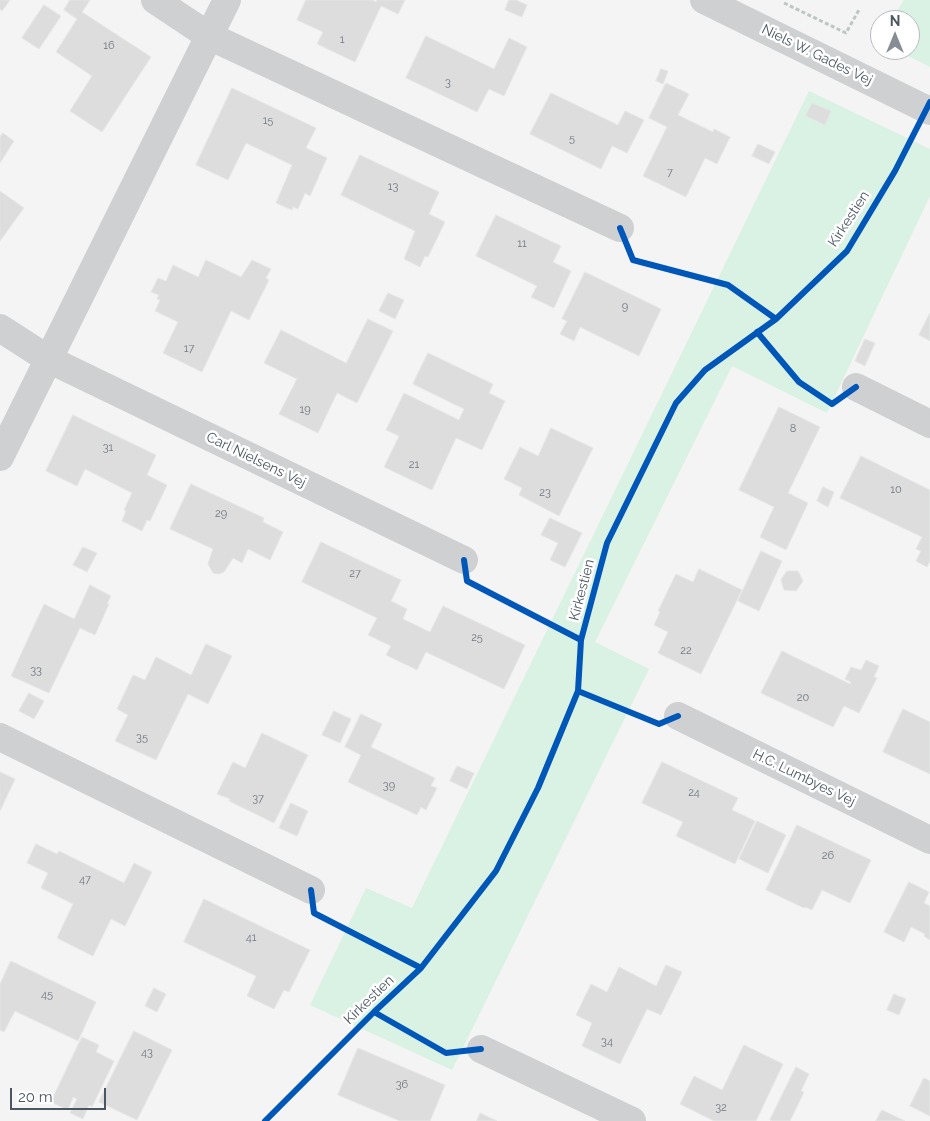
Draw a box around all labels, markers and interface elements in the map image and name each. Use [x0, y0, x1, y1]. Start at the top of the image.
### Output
north arrow [870, 10, 920, 60]
text: N [890, 13, 900, 29]
street label: Niels W. Gades Vej [759, 21, 875, 89]
house number: 1 [340, 33, 344, 47]
house number: 16 [103, 39, 115, 53]
house number: 3 [445, 76, 451, 90]
house number: 15 [263, 114, 273, 128]
house number: 5 [569, 132, 575, 146]
house number: 7 [667, 166, 673, 180]
house number: 13 [388, 180, 398, 194]
street label: Kirkestien [825, 188, 873, 250]
house number: 11 [517, 237, 527, 251]
house number: 9 [622, 300, 628, 314]
house number: 17 [184, 342, 194, 356]
house number: 19 [299, 403, 311, 417]
house number: 8 [790, 422, 796, 436]
street label: Carl Nielsens Vej [203, 429, 309, 491]
house number: 31 [103, 441, 113, 455]
house number: 21 [409, 458, 419, 472]
house number: 10 [890, 483, 902, 497]
house number: 23 [539, 486, 551, 500]
house number: 29 [215, 507, 227, 521]
street label: Kirkestien [566, 557, 598, 623]
house number: 27 [349, 567, 361, 581]
house number: 25 [471, 631, 483, 645]
house number: 22 [680, 644, 692, 658]
house number: 33 [30, 664, 42, 678]
house number: 20 [797, 691, 809, 705]
house number: 35 [136, 731, 148, 745]
street label: H.C. Lumbyes Vej [750, 746, 858, 810]
house number: 39 [383, 779, 395, 793]
house number: 24 [688, 786, 700, 800]
house number: 37 [252, 792, 264, 806]
house number: 26 [822, 849, 834, 863]
house number: 47 [79, 873, 91, 887]
house number: 41 [246, 931, 256, 945]
street label: Kirkestien [340, 972, 398, 1028]
house number: 45 [41, 988, 53, 1002]
house number: 34 [601, 1035, 613, 1049]
house number: 43 [141, 1046, 153, 1060]
scale bar [12, 1078, 109, 1110]
house number: 36 [396, 1078, 408, 1092]
text: 20 m [18, 1088, 53, 1106]
house number: 32 [715, 1101, 727, 1115]

